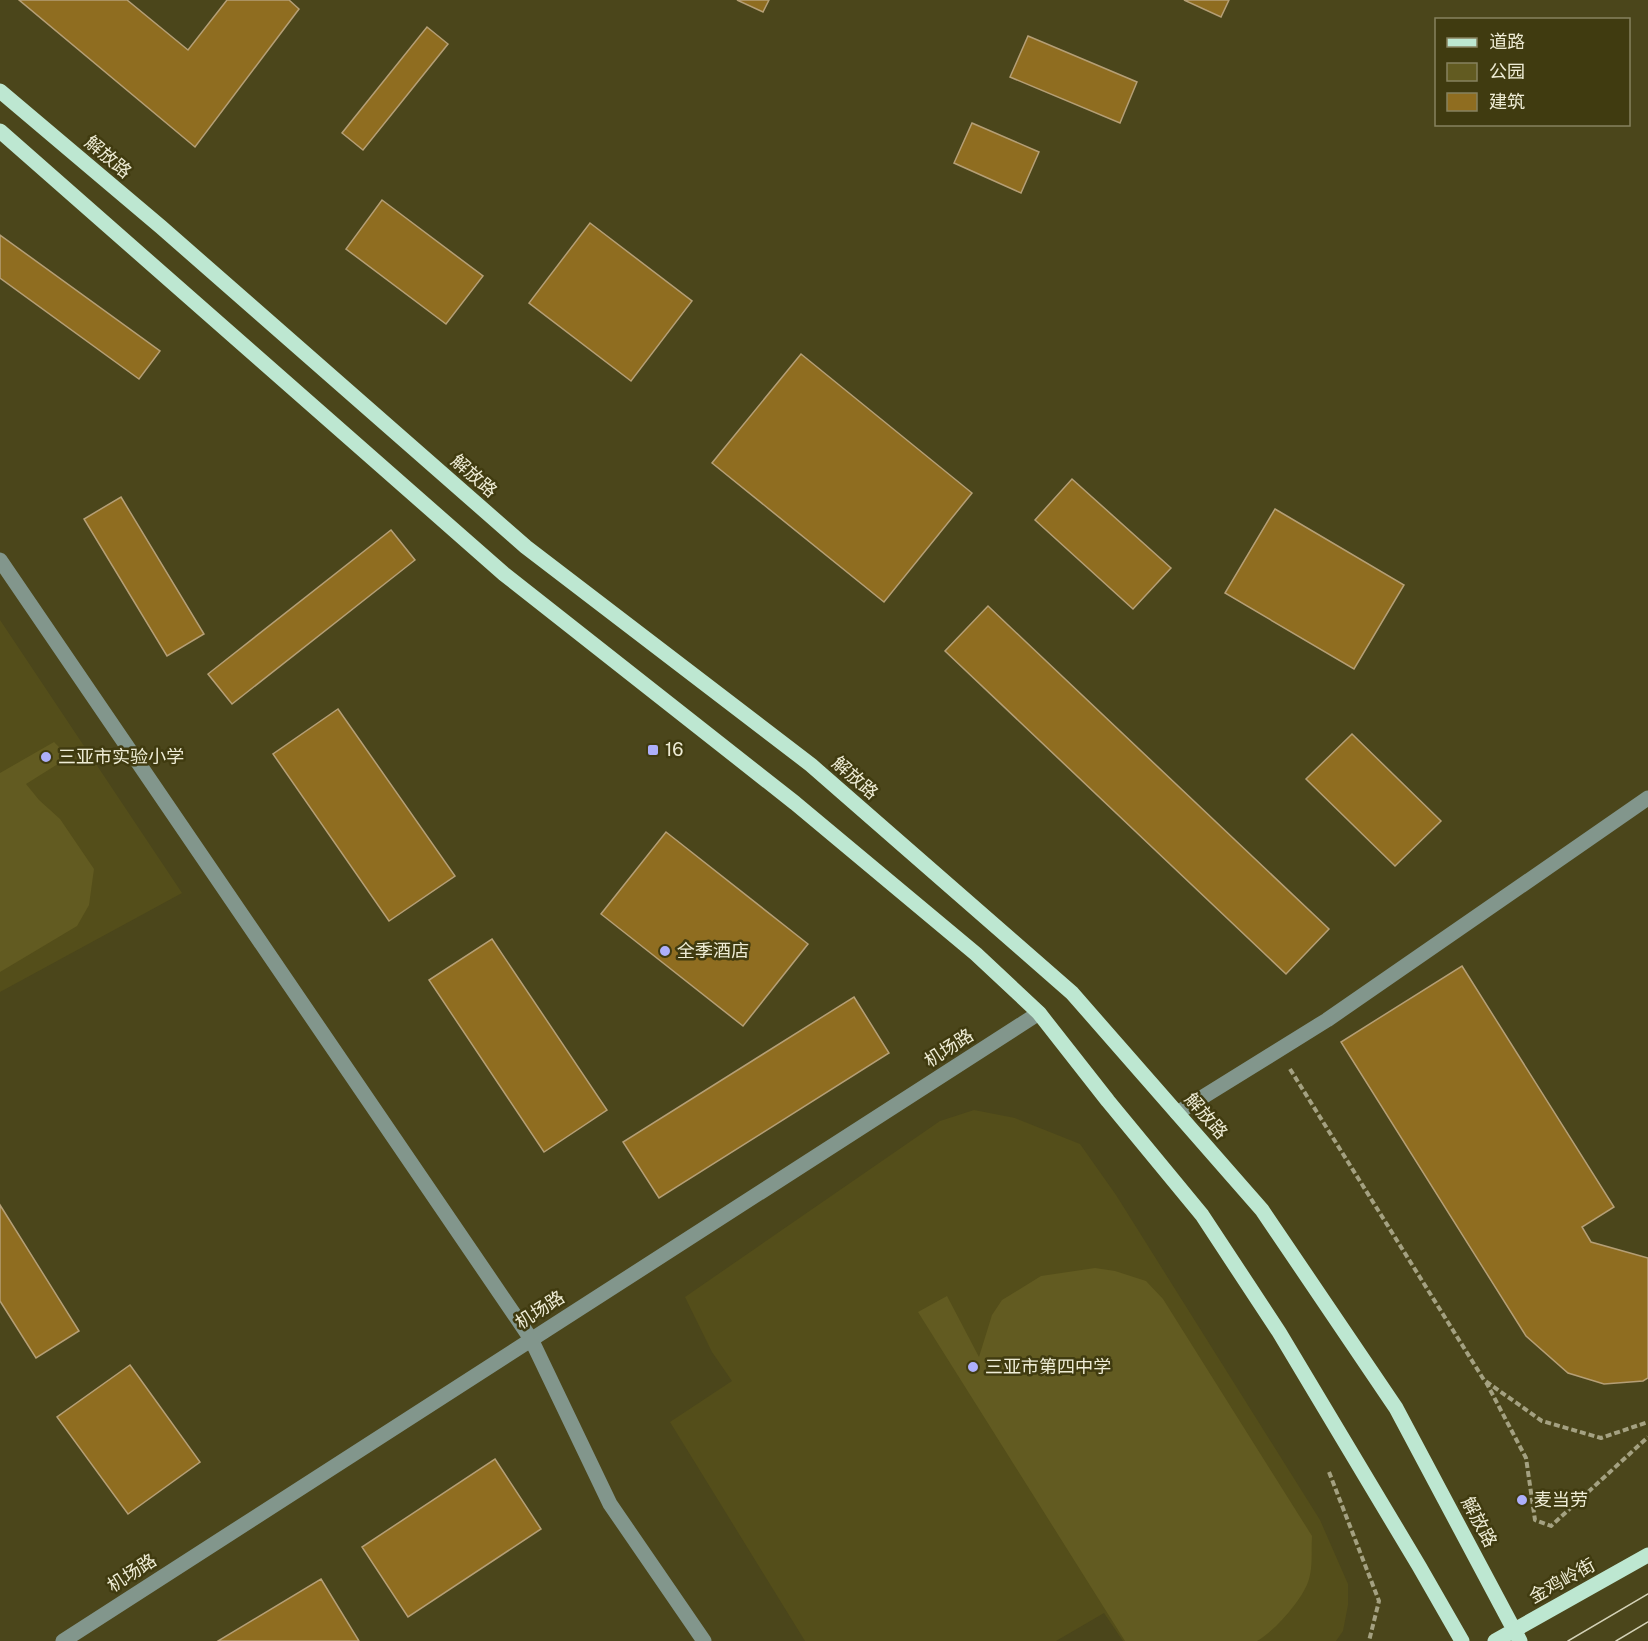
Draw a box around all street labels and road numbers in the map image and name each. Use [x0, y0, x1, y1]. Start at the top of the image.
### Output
street label: 解放路 [81, 131, 136, 182]
street label: 解放路 [447, 450, 502, 501]
street label: 解放路 [828, 752, 883, 803]
street label: 机场路 [920, 1024, 977, 1071]
street label: 解放路 [1181, 1088, 1232, 1143]
street label: 机场路 [511, 1286, 568, 1333]
street label: 解放路 [1457, 1493, 1501, 1551]
street label: 机场路 [103, 1549, 160, 1596]
street label: 金鸡岭街 [1525, 1554, 1598, 1607]

